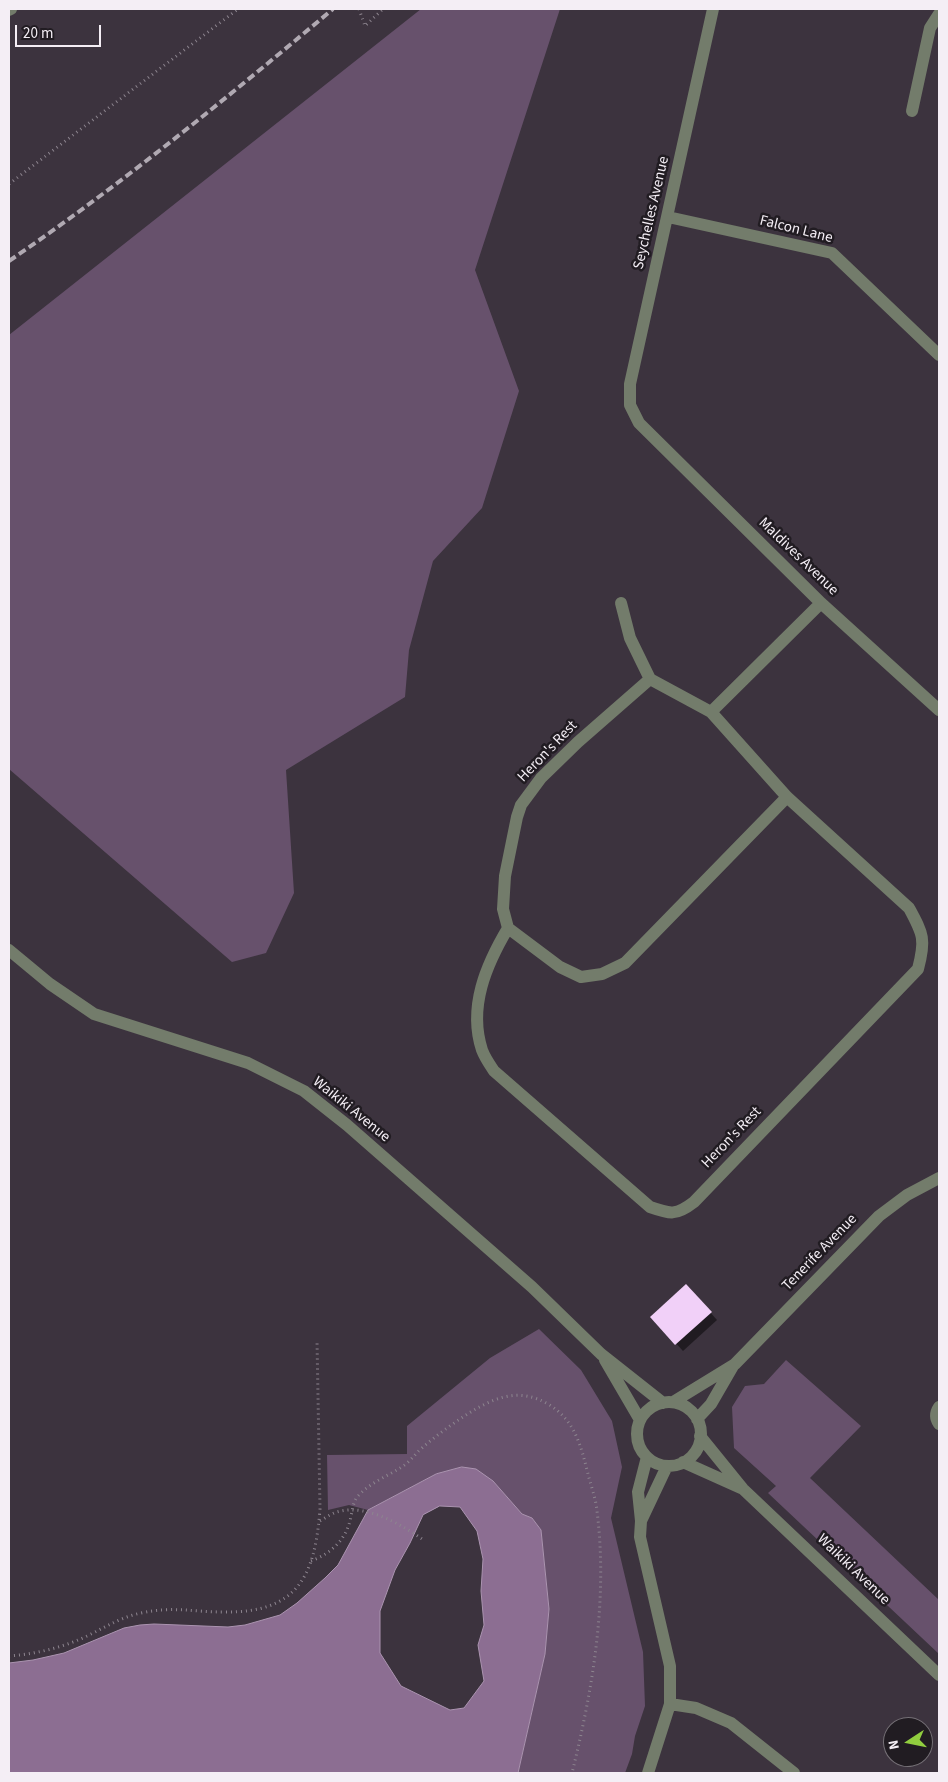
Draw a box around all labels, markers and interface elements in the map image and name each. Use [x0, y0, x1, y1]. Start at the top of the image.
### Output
scale bar [18, 15, 104, 47]
text: 20 m [23, 23, 53, 44]
street label: Seychelles Avenue [630, 155, 674, 271]
street label: Falcon Lane [758, 212, 834, 248]
street label: Maldives Avenue [754, 514, 842, 600]
street label: Heron's Rest [514, 718, 582, 786]
street label: Waikiki Avenue [309, 1073, 393, 1147]
street label: Heron's Rest [698, 1104, 766, 1172]
street label: Tenerife Avenue [779, 1211, 861, 1295]
street label: Waikiki Avenue [813, 1531, 893, 1609]
north arrow [883, 1717, 933, 1767]
text: N [884, 1738, 905, 1751]

